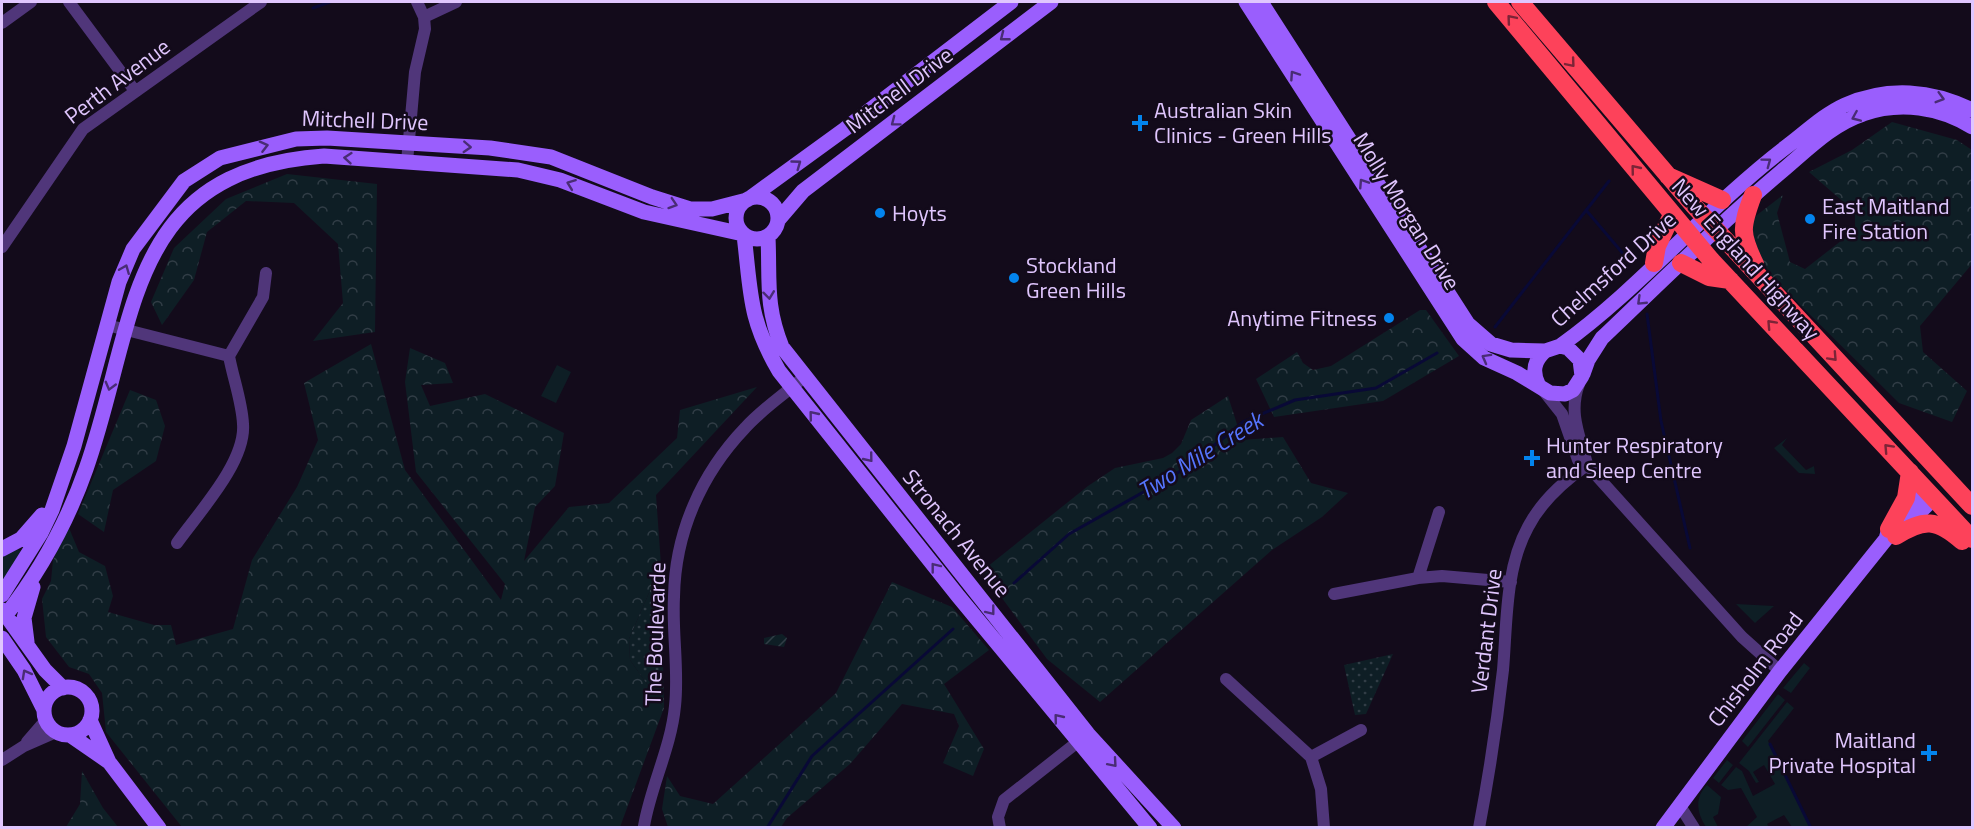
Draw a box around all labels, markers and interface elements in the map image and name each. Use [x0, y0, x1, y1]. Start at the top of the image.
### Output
one-way arrow [1507, 15, 1518, 26]
street label: Perth Avenue [57, 30, 177, 132]
one-way arrow [1000, 30, 1011, 41]
street label: Mitchell Drive [838, 38, 960, 142]
one-way arrow [1563, 56, 1574, 67]
one-way arrow [1290, 70, 1301, 81]
one-way arrow [1935, 90, 1945, 103]
place label: Australian Skin Clinics - Green Hills [1154, 93, 1332, 152]
street label: Mitchell Drive [301, 101, 429, 139]
one-way arrow [1852, 110, 1863, 122]
marker: Australian Skin Clinics - Green Hills [1131, 114, 1149, 132]
one-way arrow [890, 115, 901, 126]
street label: Molly Morgan Drive [1345, 126, 1469, 296]
one-way arrow [462, 140, 471, 153]
one-way arrow [259, 141, 269, 154]
one-way arrow [344, 152, 353, 165]
one-way arrow [1760, 158, 1771, 169]
one-way arrow [791, 161, 802, 172]
one-way arrow [1631, 165, 1642, 176]
street label: New England Highway [1664, 170, 1828, 348]
one-way arrow [1359, 178, 1370, 189]
one-way arrow [566, 179, 577, 191]
place label: East Maitland Fire Station [1822, 189, 1950, 248]
place label: Hoyts [892, 196, 947, 230]
one-way arrow [667, 197, 678, 209]
street label: Chelmsford Drive [1542, 203, 1684, 335]
marker: Hoyts [873, 206, 887, 220]
marker: East Maitland Fire Station [1803, 212, 1817, 226]
place label: Stockland Green Hills [1026, 248, 1126, 307]
one-way arrow [118, 265, 130, 276]
marker: Stockland Green Hills [1007, 271, 1021, 285]
one-way arrow [762, 291, 774, 300]
one-way arrow [1638, 294, 1648, 305]
place label: Anytime Fitness [1227, 301, 1377, 335]
marker: Anytime Fitness [1382, 311, 1396, 325]
one-way arrow [1767, 320, 1778, 330]
one-way arrow [1826, 350, 1837, 360]
one-way arrow [1482, 354, 1492, 365]
one-way arrow [105, 380, 117, 391]
water label: Two Mile Creek [1130, 400, 1272, 508]
one-way arrow [810, 411, 821, 422]
place label: Hunter Respiratory and Sleep Centre [1546, 428, 1723, 487]
one-way arrow [1884, 444, 1895, 455]
marker: Hunter Respiratory and Sleep Centre [1523, 449, 1541, 467]
one-way arrow [862, 451, 873, 462]
street label: Stronach Avenue [895, 462, 1019, 604]
street label: The Boulevarde [636, 562, 674, 706]
one-way arrow [932, 563, 943, 574]
street label: Verdant Drive [1461, 567, 1511, 695]
one-way arrow [983, 604, 994, 615]
street label: Chisholm Road [1699, 604, 1811, 734]
one-way arrow [22, 670, 33, 680]
one-way arrow [1055, 714, 1066, 725]
place label: Maitland Private Hospital [1769, 723, 1916, 782]
marker: Maitland Private Hospital [1920, 744, 1938, 762]
one-way arrow [1105, 756, 1116, 767]

